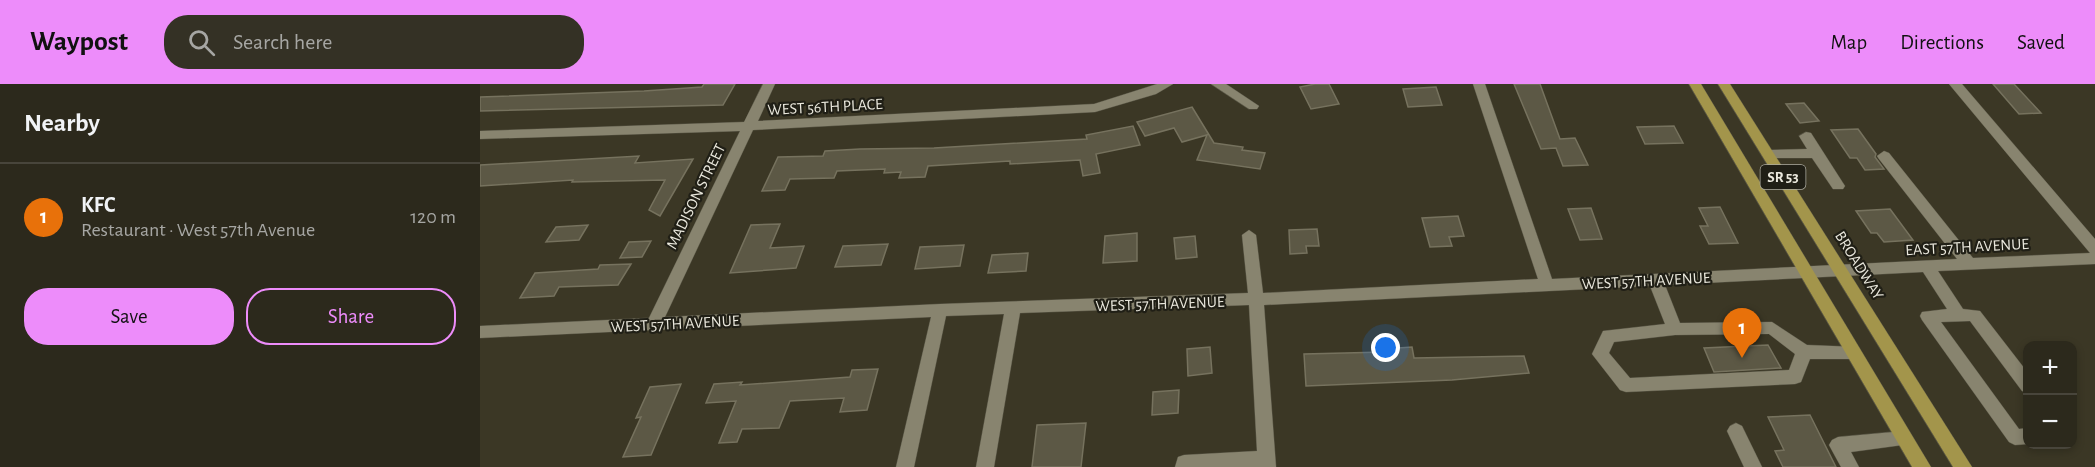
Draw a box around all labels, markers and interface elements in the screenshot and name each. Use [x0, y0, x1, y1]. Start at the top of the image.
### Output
search box [164, 15, 584, 69]
icon: search [185, 26, 218, 59]
text: Waypost [30, 28, 128, 56]
text: Search here [233, 31, 333, 53]
text: Map [1831, 32, 1867, 53]
text: Directions [1900, 32, 1984, 53]
text: Saved [2017, 32, 2065, 53]
street label: WEST 56TH PLACE [767, 96, 883, 118]
text: Nearby [24, 110, 100, 136]
street label: MADISON STREET [663, 141, 728, 252]
road number: SR 53 [1760, 165, 1806, 189]
text: KFC [81, 194, 115, 216]
text: 1 [40, 207, 47, 227]
text: 120 m [410, 207, 456, 227]
text: Restaurant · West 57th Avenue [81, 220, 315, 240]
street label: BROADWAY [1832, 228, 1887, 303]
street label: EAST 57TH AVENUE [1905, 236, 2030, 258]
street label: WEST 57TH AVENUE [1581, 270, 1711, 292]
button: Save [24, 288, 234, 345]
button: Share [246, 288, 456, 345]
street label: WEST 57TH AVENUE [1095, 294, 1225, 314]
pin: 1 [1722, 308, 1762, 358]
street label: WEST 57TH AVENUE [610, 313, 740, 335]
your location [1371, 333, 1400, 362]
map controls [2023, 341, 2077, 449]
button: + [2023, 341, 2077, 395]
button: − [2023, 395, 2077, 449]

